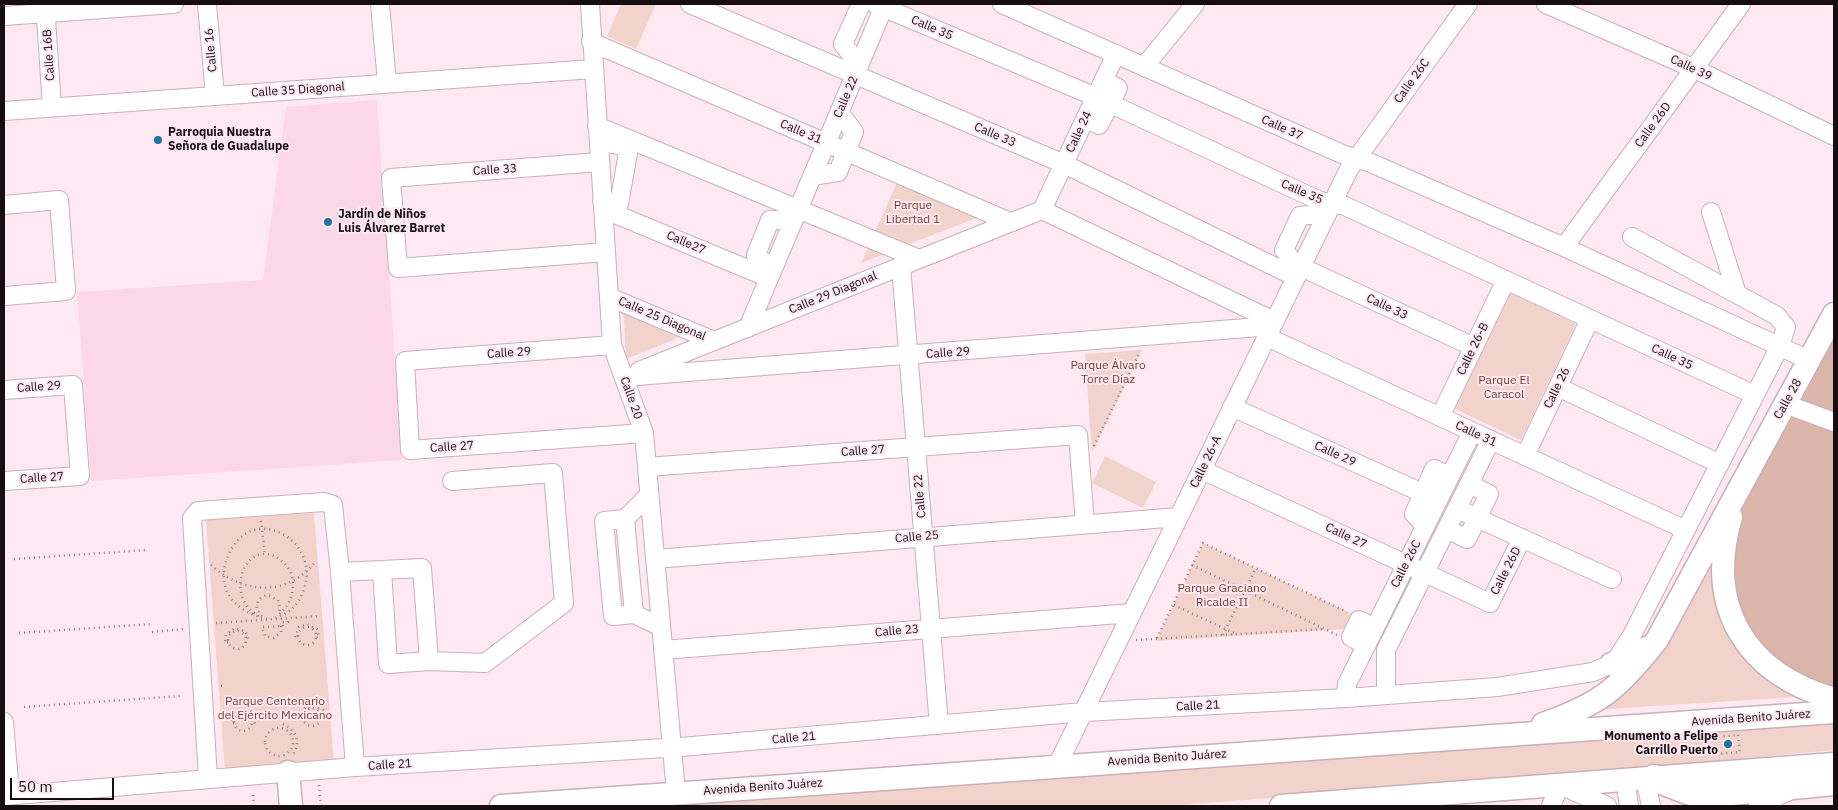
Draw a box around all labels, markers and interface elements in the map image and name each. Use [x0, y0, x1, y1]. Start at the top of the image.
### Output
street label: Calle 35 [909, 13, 955, 43]
street label: Calle 16 [202, 27, 220, 73]
street label: Calle 16B [40, 29, 58, 81]
street label: Calle 39 [1668, 52, 1714, 84]
street label: Calle 26C [1391, 56, 1433, 106]
street label: Calle 22 [831, 74, 861, 120]
street label: Calle 35 Diagonal [251, 80, 345, 100]
street label: Calle 26D [1632, 100, 1674, 150]
street label: Calle 24 [1063, 109, 1095, 155]
street label: Calle 37 [1259, 112, 1305, 144]
street label: Calle 31 [778, 117, 824, 147]
street label: Calle 33 [972, 120, 1018, 150]
place label: Parroquia Nuestra Señora de Guadalupe [168, 126, 289, 154]
marker: Parroquia Nuestra Señora de Guadalupe [152, 134, 164, 146]
street label: Calle 33 [472, 161, 518, 179]
street label: Calle 35 [1279, 177, 1325, 207]
park label: Parque Libertad 1 [886, 199, 940, 227]
place label: Jardín de Niños Luis Álvarez Barret [338, 208, 445, 236]
marker: Jardín de Niños Luis Álvarez Barret [322, 216, 334, 228]
street label: Calle27 [664, 228, 708, 258]
street label: Calle 29 Diagonal [787, 269, 879, 317]
street label: Calle 33 [1364, 291, 1410, 323]
street label: Calle 25 Diagonal [616, 294, 708, 344]
street label: Calle 26-B [1454, 320, 1492, 378]
street label: Calle 35 [1649, 341, 1695, 373]
street label: Calle 29 [486, 344, 532, 362]
street label: Calle 29 [925, 344, 971, 362]
park label: Parque Álvaro Torre Díaz [1070, 359, 1146, 387]
street label: Calle 26 [1541, 365, 1573, 411]
park label: Parque El Caracol [1478, 374, 1530, 402]
street label: Calle 20 [617, 375, 645, 421]
street label: Calle 28 [1771, 376, 1805, 422]
street label: Calle 29 [16, 378, 62, 396]
street label: Calle 31 [1453, 418, 1499, 450]
street label: Calle 26-A [1187, 434, 1225, 490]
street label: Calle 27 [429, 438, 475, 456]
street label: Calle 29 [1312, 438, 1358, 470]
street label: Calle 27 [840, 442, 886, 460]
street label: Calle 27 [19, 469, 65, 487]
street label: Calle 22 [911, 473, 929, 519]
street label: Calle 27 [1323, 520, 1369, 552]
street label: Calle 25 [894, 528, 940, 546]
street label: Calle 26C [1388, 538, 1424, 590]
street label: Calle 26D [1488, 544, 1524, 598]
park label: Parque Graciano Ricalde II [1177, 582, 1267, 610]
street label: Calle 23 [874, 622, 920, 640]
park label: Parque Centenario del Ejército Mexicano [218, 695, 332, 723]
street label: Calle 21 [1176, 698, 1220, 714]
street label: Avenida Benito Juárez [1691, 707, 1811, 729]
street label: Calle 21 [771, 729, 817, 747]
place label: Monumento a Felipe Carrillo Puerto [1604, 730, 1718, 758]
marker: Monumento a Felipe Carrillo Puerto [1722, 738, 1734, 750]
street label: Avenida Benito Juárez [1107, 747, 1227, 769]
street label: Calle 21 [367, 756, 413, 774]
scale bar [12, 768, 116, 800]
street label: Avenida Benito Juárez [703, 776, 823, 798]
text: 50 m [18, 777, 53, 796]

